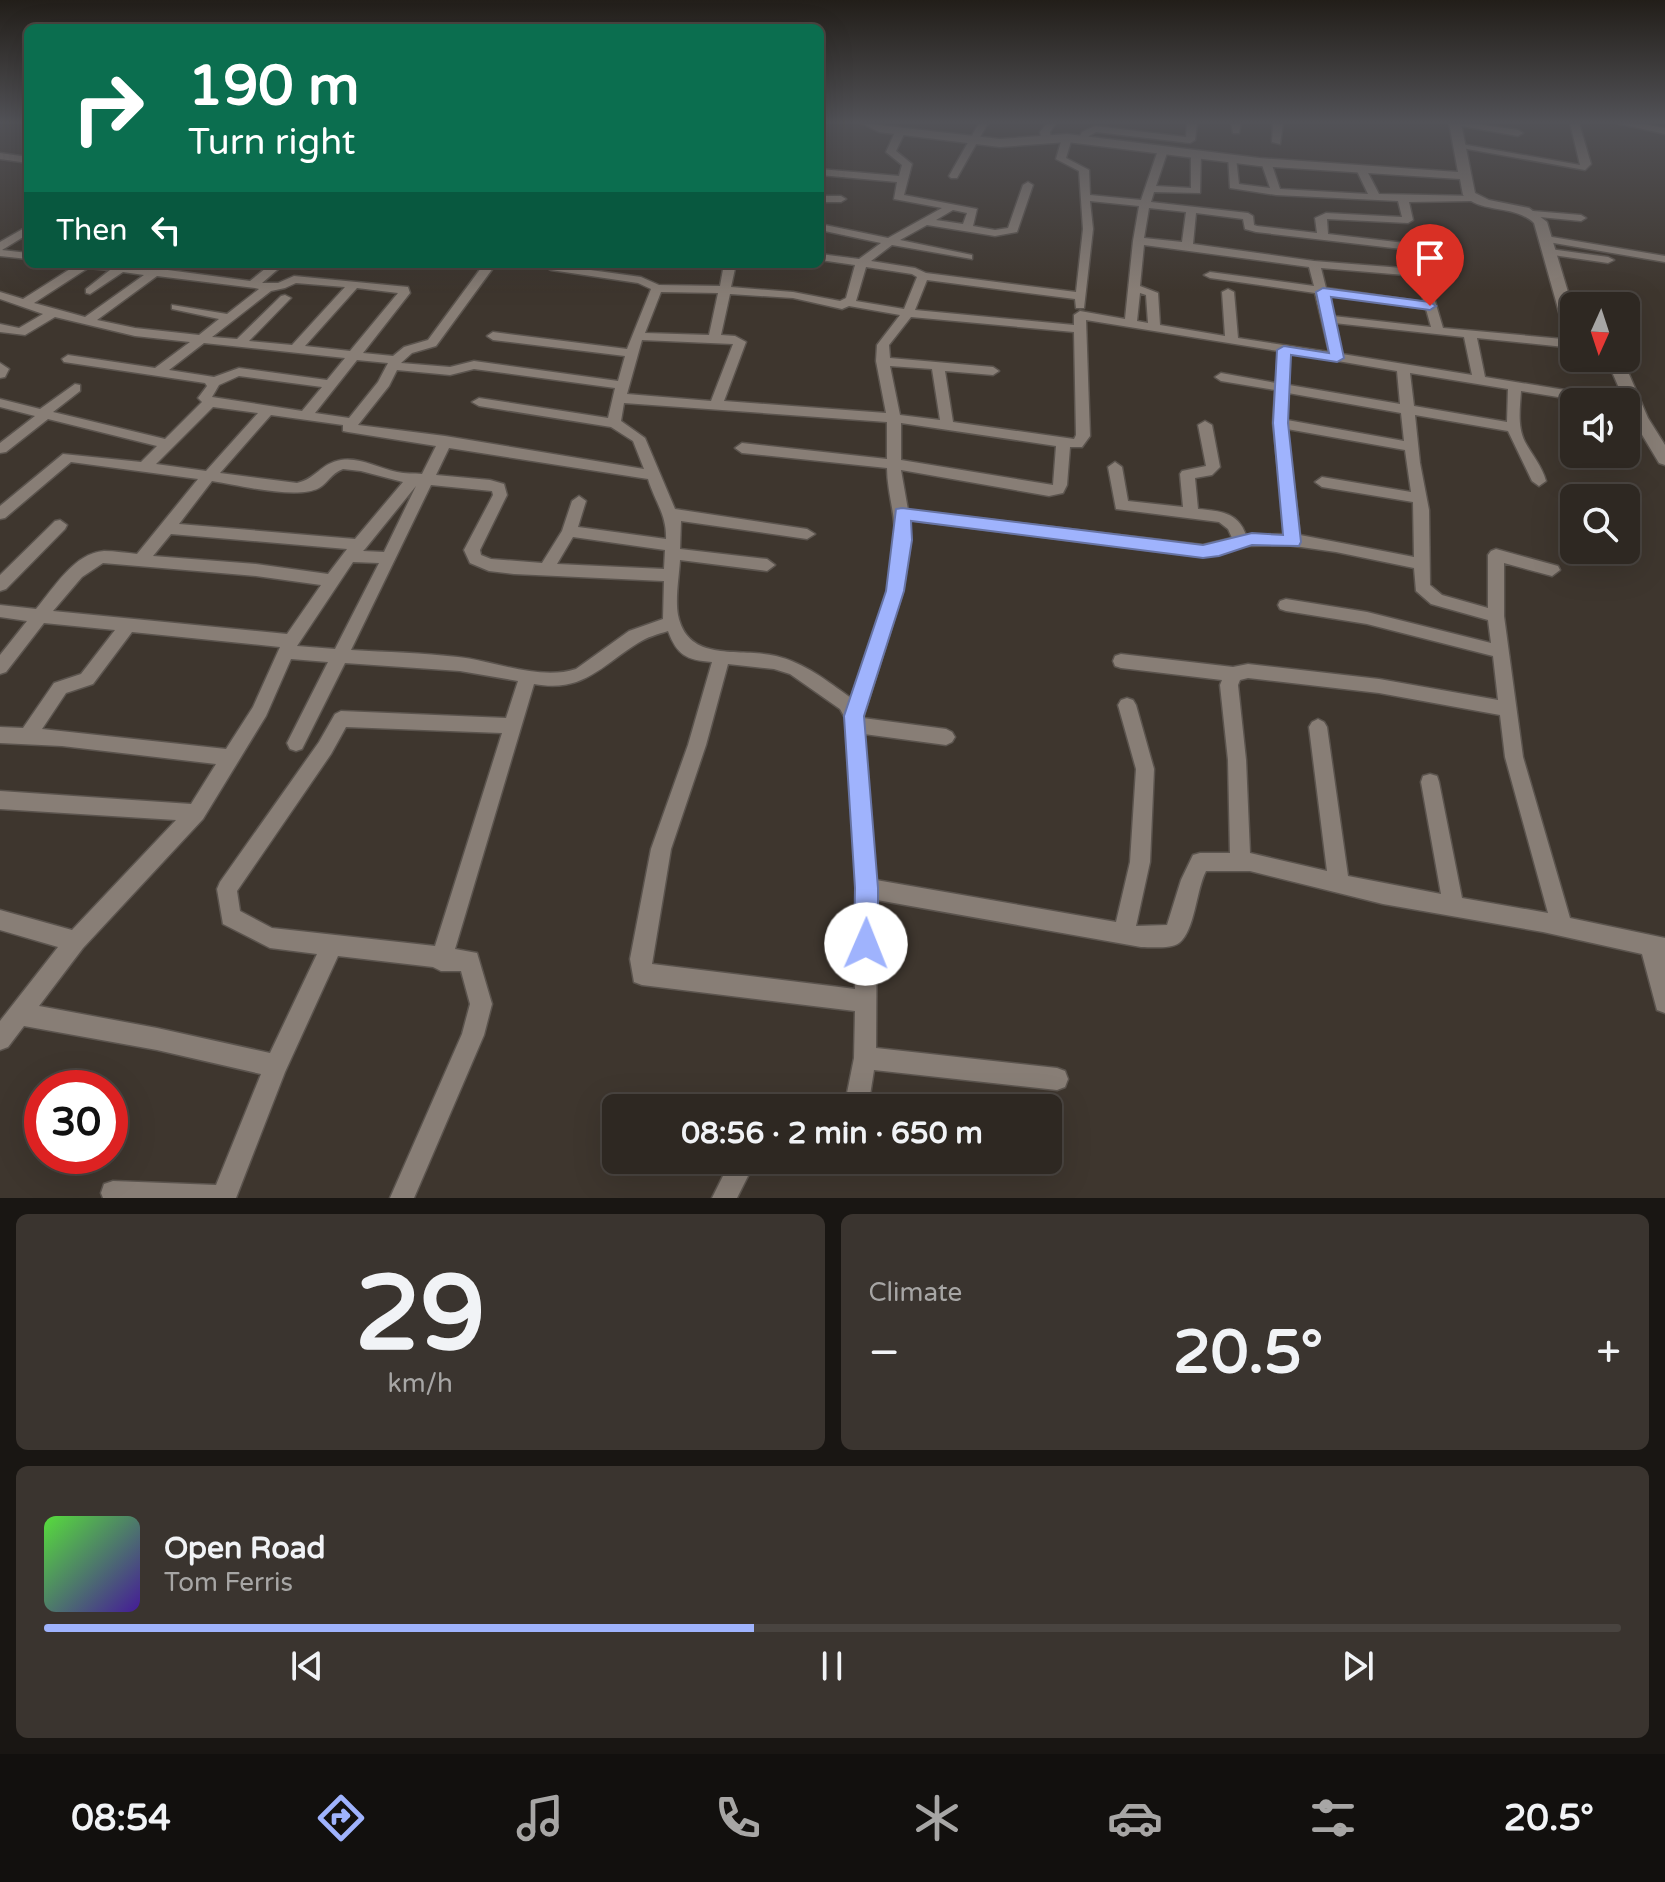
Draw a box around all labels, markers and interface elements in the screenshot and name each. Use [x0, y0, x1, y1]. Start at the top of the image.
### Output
text: 190 m [188, 53, 359, 120]
icon: right [56, 56, 160, 160]
text: Turn right [188, 121, 355, 164]
icon: left [144, 208, 188, 252]
text: Then [56, 212, 128, 249]
pin [1396, 224, 1464, 306]
icon: arrive [1408, 236, 1452, 280]
north arrow [1560, 292, 1640, 372]
map controls [1560, 292, 1640, 564]
button: sound [1560, 388, 1640, 468]
button: search [1560, 484, 1640, 564]
position arrow [824, 902, 908, 986]
speed limit sign: 30 [24, 1070, 128, 1174]
text: 08:56 · 2 min · 650 m [681, 1115, 983, 1152]
text: 29 [355, 1253, 486, 1378]
text: Climate [869, 1277, 962, 1308]
text: 20.5° [1173, 1317, 1323, 1389]
text: − [869, 1327, 900, 1380]
text: + [1596, 1327, 1621, 1380]
text: km/h [388, 1368, 453, 1399]
text: Open Road [164, 1530, 325, 1567]
text: Tom Ferris [164, 1567, 293, 1598]
icon: previous [285, 1644, 329, 1688]
icon: pause [810, 1644, 854, 1688]
icon: next [1336, 1644, 1380, 1688]
icon: directions [313, 1790, 369, 1846]
icon: music [512, 1790, 568, 1846]
icon: phone [710, 1790, 766, 1846]
icon: climate [909, 1790, 965, 1846]
icon: car [1107, 1790, 1163, 1846]
icon: filters [1305, 1790, 1361, 1846]
text: 08:54 [71, 1797, 171, 1840]
text: 20.5° [1504, 1797, 1594, 1840]

